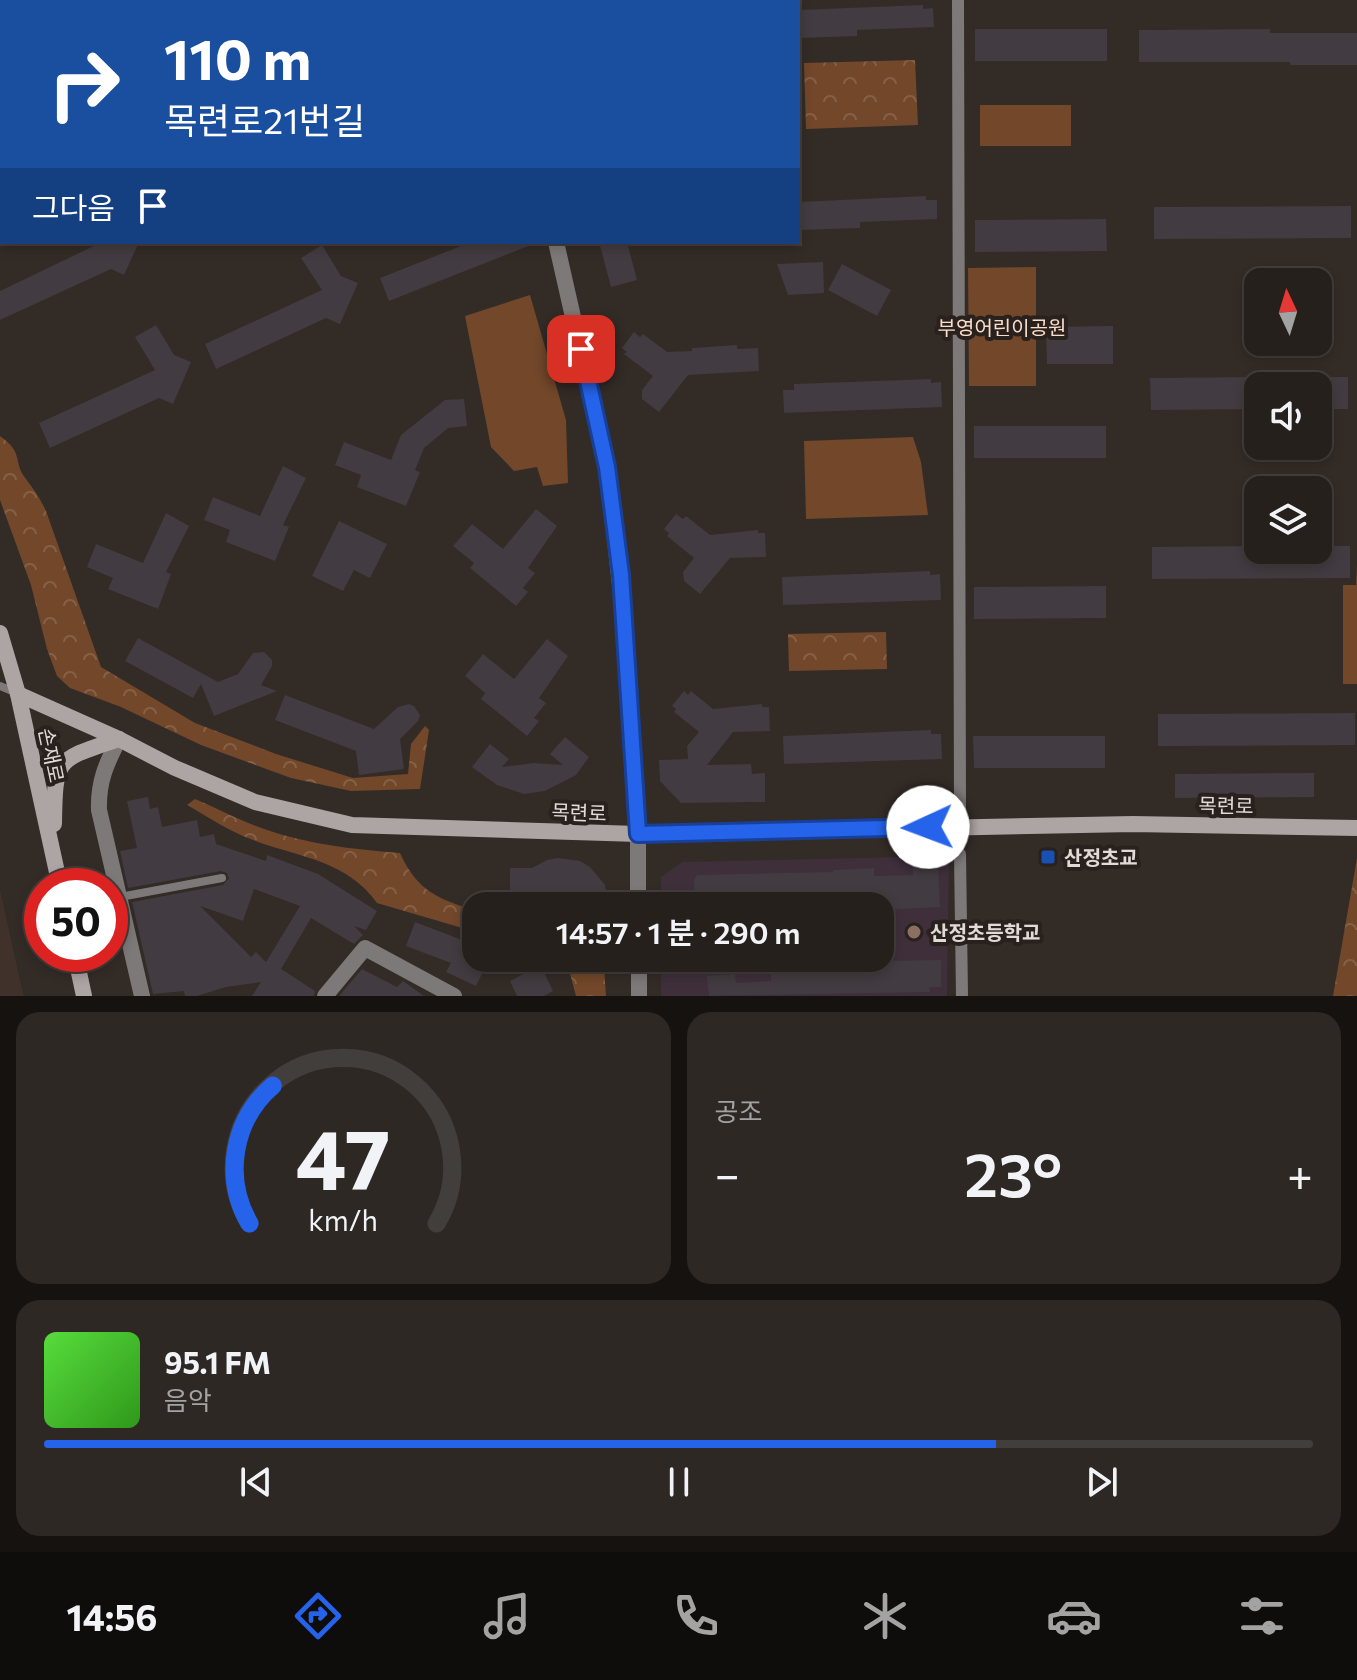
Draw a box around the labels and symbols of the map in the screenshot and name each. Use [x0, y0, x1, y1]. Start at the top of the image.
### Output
north arrow [1244, 268, 1332, 356]
pin [547, 315, 615, 383]
park label: 부영어린이공원 [938, 315, 1066, 339]
street label: 손재로 [35, 726, 69, 784]
position arrow [886, 785, 970, 869]
street label: 목련로 [1198, 793, 1254, 817]
street label: 목련로 [551, 799, 607, 825]
place label: 산정초교 [1064, 845, 1138, 869]
marker: 산정초교 [1039, 848, 1057, 866]
speed limit sign: 50 [24, 868, 128, 972]
place label: 산정초등학교 [930, 920, 1040, 944]
marker: 산정초등학교 [905, 923, 923, 941]

